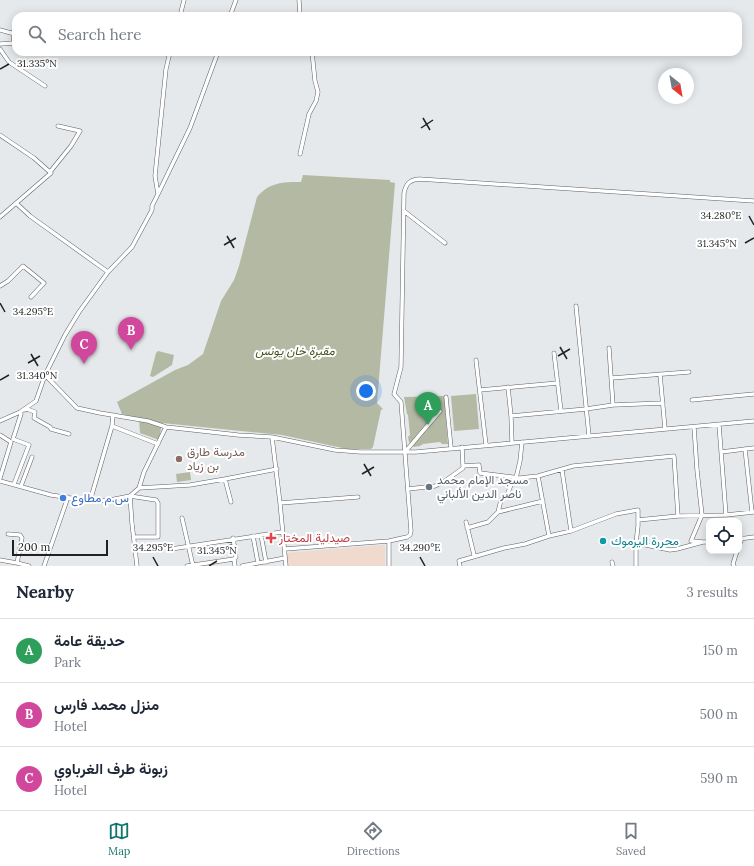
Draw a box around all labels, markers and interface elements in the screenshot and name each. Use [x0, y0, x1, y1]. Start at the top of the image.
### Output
search box [12, 12, 742, 56]
icon: search [26, 23, 48, 45]
text: Search here [58, 25, 141, 44]
text: 31.335°N [17, 57, 57, 70]
north arrow [658, 68, 694, 104]
text: 34.280°E [701, 209, 741, 222]
text: 31.345°N [697, 237, 737, 250]
text: 34.295°E [13, 305, 53, 318]
pin: B [118, 317, 144, 350]
pin: C [71, 331, 97, 364]
park label: مقبرة خان يونس [255, 343, 335, 359]
text: 31.340°N [17, 369, 58, 382]
your location [356, 381, 376, 401]
pin: A [415, 392, 441, 425]
place label: مدرسة طارق بن زياد [187, 444, 245, 474]
marker: مدرسة طارق بن زياد [174, 454, 184, 464]
place label: مسجد الإمام محمد ناصر الدين الألباني [437, 472, 529, 504]
marker: مسجد الإمام محمد ناصر الدين الألباني [424, 482, 434, 492]
place label: س.م مطاوع [71, 490, 129, 507]
marker: س.م مطاوع [58, 493, 68, 503]
map controls [706, 518, 742, 554]
button: locate [706, 518, 742, 554]
place label: صيدلية المختار [278, 530, 350, 546]
marker: صيدلية المختار [266, 533, 276, 543]
place label: محررة اليرموك [611, 533, 679, 549]
marker: محررة اليرموك [598, 536, 608, 546]
scale bar [12, 538, 108, 557]
text: 200 m [18, 540, 50, 554]
text: 34.295°E [133, 541, 173, 554]
text: 34.290°E [399, 541, 441, 554]
text: 31.345°N [197, 544, 237, 557]
text: Nearby [16, 581, 74, 603]
text: 3 results [686, 584, 738, 601]
text: حديقة عامة [54, 631, 125, 650]
text: A [25, 642, 33, 659]
text: 150 m [703, 642, 738, 659]
text: Park [54, 654, 81, 671]
text: منزل محمد فارس [54, 695, 159, 714]
text: B [25, 706, 33, 723]
text: 500 m [700, 706, 738, 723]
text: Hotel [54, 718, 87, 735]
text: زبونة طرف الغرباوي [54, 759, 168, 778]
text: C [25, 770, 33, 787]
text: 590 m [700, 770, 738, 787]
text: Hotel [54, 782, 87, 799]
tab: Map [108, 820, 130, 858]
tab: Directions [347, 820, 400, 858]
tab: Saved [616, 820, 646, 858]

